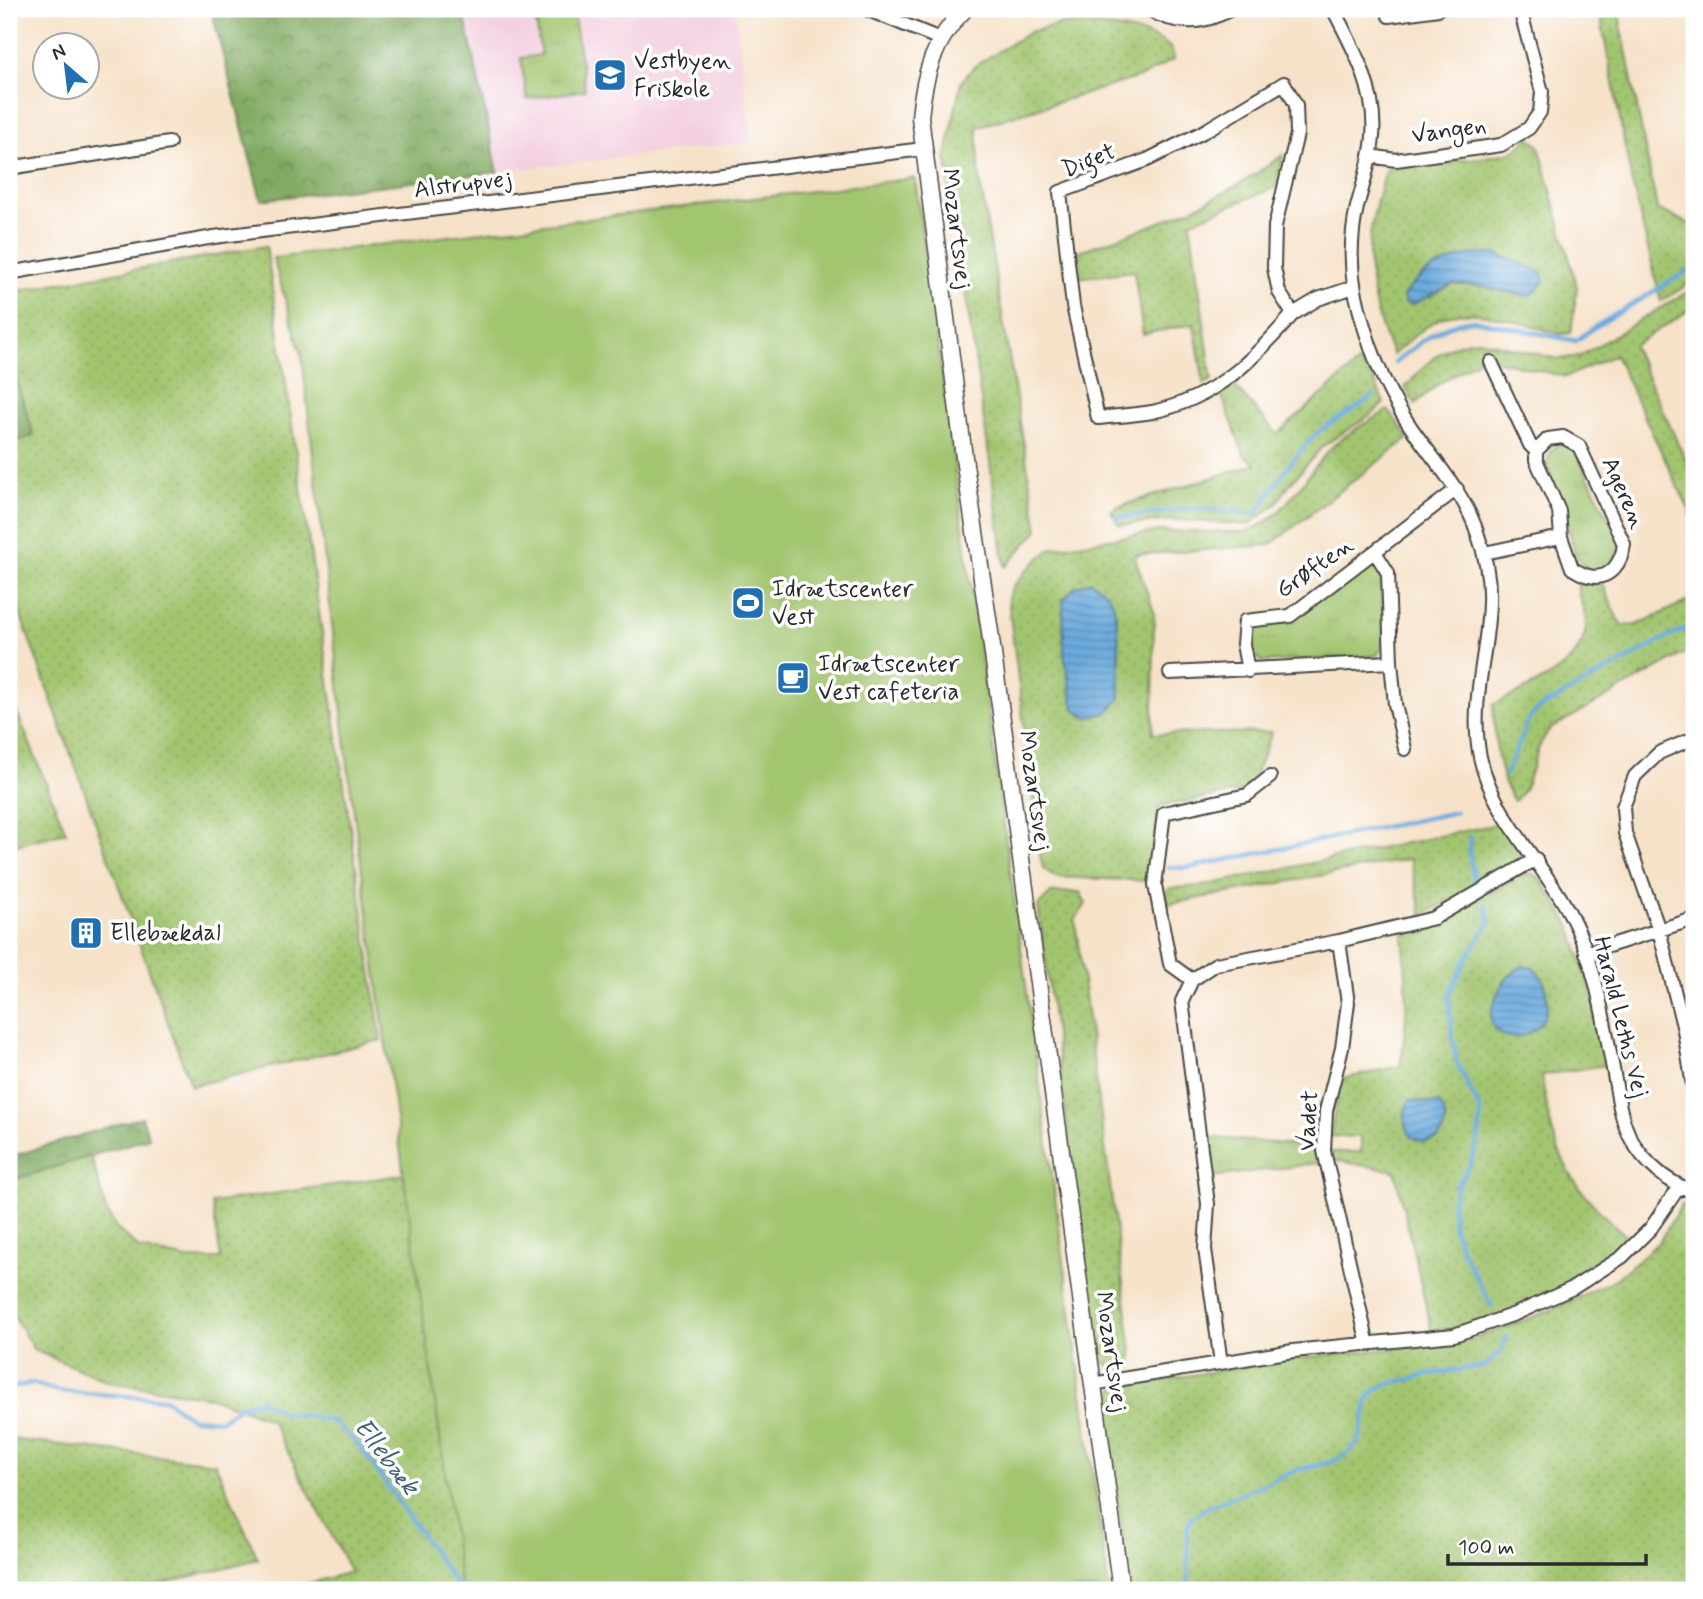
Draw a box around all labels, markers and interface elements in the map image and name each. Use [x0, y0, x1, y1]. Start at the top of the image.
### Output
north arrow [32, 32, 102, 102]
text: N [47, 38, 70, 66]
place label: Vestbyen Friskole [634, 46, 731, 105]
school or university icon: Vestbyen Friskole [591, 56, 629, 94]
street label: Vangen [1410, 110, 1489, 154]
street label: Diget [1058, 136, 1122, 189]
street label: Alstrupvej [412, 164, 514, 206]
street label: Mozartsvej [933, 167, 979, 291]
street label: Ageren [1593, 452, 1653, 534]
street label: Grøften [1270, 530, 1360, 606]
place label: Idrætscenter Vest [772, 574, 914, 633]
sports icon: Idrætscenter Vest [729, 584, 767, 622]
place label: Idrætscenter Vest cafeteria [818, 649, 960, 708]
cafe icon: Idrætscenter Vest cafeteria [774, 659, 812, 697]
street label: Mozartsvej [1010, 729, 1058, 853]
building icon: Ellebækdal [67, 914, 105, 952]
place label: Ellebækdal [110, 918, 221, 949]
street label: Harald Leths Vej [1585, 933, 1655, 1101]
street label: Vadet [1291, 1090, 1327, 1152]
street label: Mozartsvej [1087, 1290, 1135, 1414]
water label: Ellebæk [345, 1412, 428, 1504]
scale bar [1448, 1522, 1645, 1566]
text: 100 m [1458, 1534, 1514, 1562]

